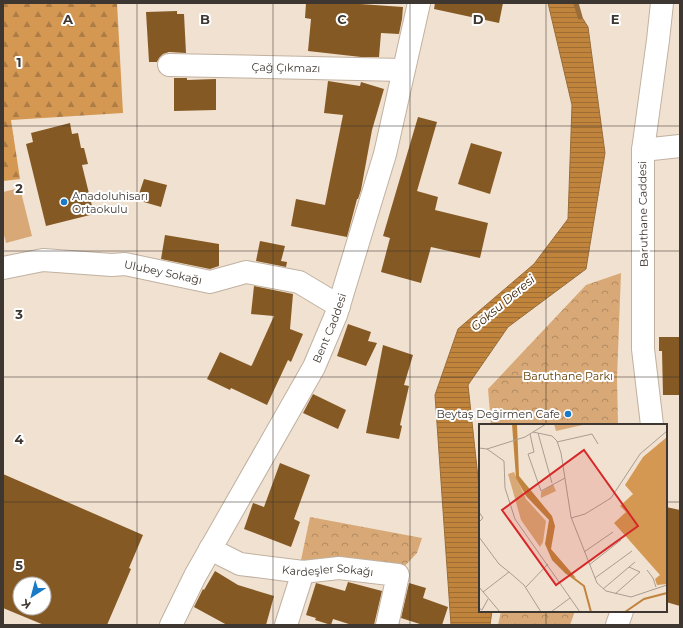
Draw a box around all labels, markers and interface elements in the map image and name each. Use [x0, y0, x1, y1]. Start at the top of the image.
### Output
text: A [62, 11, 74, 27]
text: B [200, 11, 210, 27]
text: C [337, 11, 347, 27]
text: D [473, 11, 484, 27]
text: E [611, 11, 620, 27]
text: 1 [16, 54, 22, 70]
street label: Çağ Çıkmazı [251, 60, 320, 75]
street label: Baruthane Caddesi [635, 161, 651, 267]
text: 2 [15, 180, 23, 196]
place label: Anadoluhisarı Ortaokulu [72, 189, 148, 216]
marker: Anadoluhisarı Ortaokulu [59, 197, 69, 207]
street label: Ulubey Sokağı [123, 257, 203, 287]
water label: Göksu Deresi [468, 271, 538, 334]
street label: Bent Caddesi [309, 291, 349, 365]
text: 3 [14, 306, 23, 322]
park label: Baruthane Parkı [523, 369, 613, 383]
place label: Beytaş Değirmen Cafe [436, 407, 560, 421]
marker: Beytaş Değirmen Cafe [563, 409, 573, 419]
inset map [479, 424, 667, 612]
text: 4 [15, 431, 24, 447]
text: 5 [15, 557, 23, 573]
street label: Kardeşler Sokağı [281, 561, 374, 579]
north arrow [12, 576, 52, 616]
text: K [18, 596, 34, 612]

